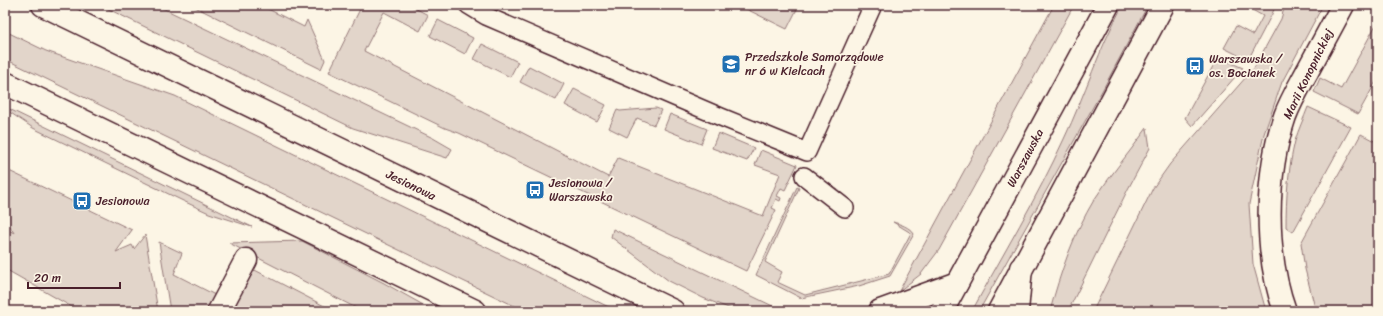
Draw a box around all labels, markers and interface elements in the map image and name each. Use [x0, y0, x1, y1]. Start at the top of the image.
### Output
street label: Marii Konopnickiej [1277, 25, 1339, 123]
place label: Przedszkole Samorządowe nr 6 w Kielcach [745, 46, 884, 82]
place label: Warszawska / os. Bocianek [1209, 48, 1284, 84]
school or university icon: Przedszkole Samorządowe nr 6 w Kielcach [720, 53, 742, 75]
bus stop icon: Warszawska / os. Bocianek [1184, 55, 1206, 77]
street label: Warszawska [1000, 125, 1050, 191]
street label: Jesionowa [381, 163, 441, 207]
place label: Jesionowa / Warszawska [548, 172, 614, 208]
bus stop icon: Jesionowa / Warszawska [524, 179, 546, 201]
bus stop icon: Jesionowa [71, 190, 93, 212]
place label: Jesionowa [95, 190, 150, 212]
scale bar [28, 264, 120, 290]
text: 20 m [34, 267, 61, 289]

